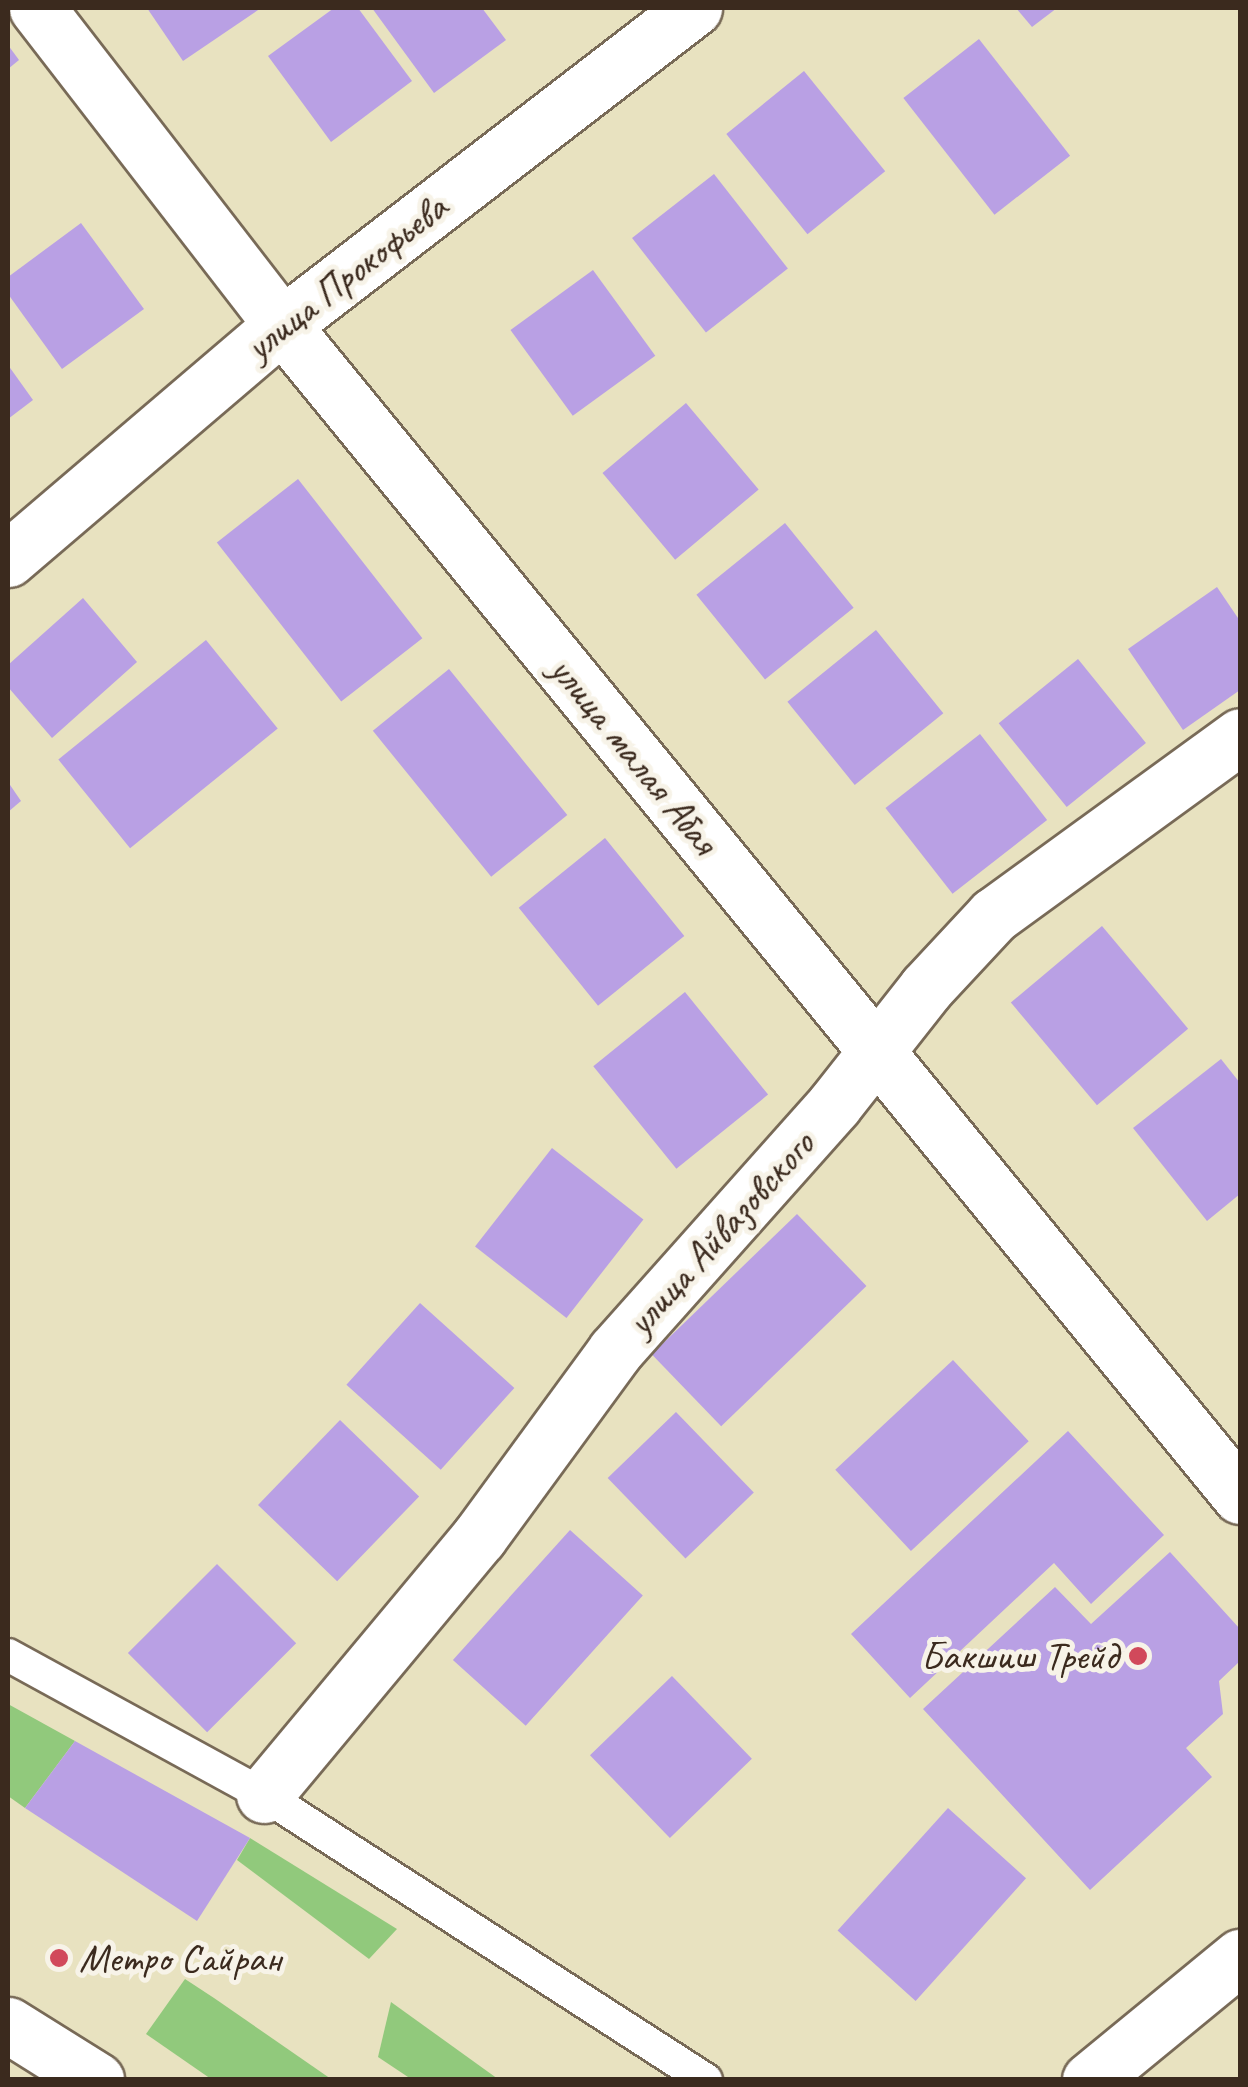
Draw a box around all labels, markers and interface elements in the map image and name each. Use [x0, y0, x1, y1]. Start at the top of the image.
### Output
street label: улица Прокофьева [234, 182, 458, 372]
street label: улица малая Абая [540, 647, 728, 863]
street label: улица Айвазовского [616, 1121, 824, 1345]
place label: Бакшиш Трейд [921, 1632, 1118, 1680]
marker: Бакшиш Трейд [1127, 1645, 1149, 1667]
place label: Метро Сайран [79, 1934, 282, 1982]
marker: Метро Сайран [48, 1947, 70, 1969]

